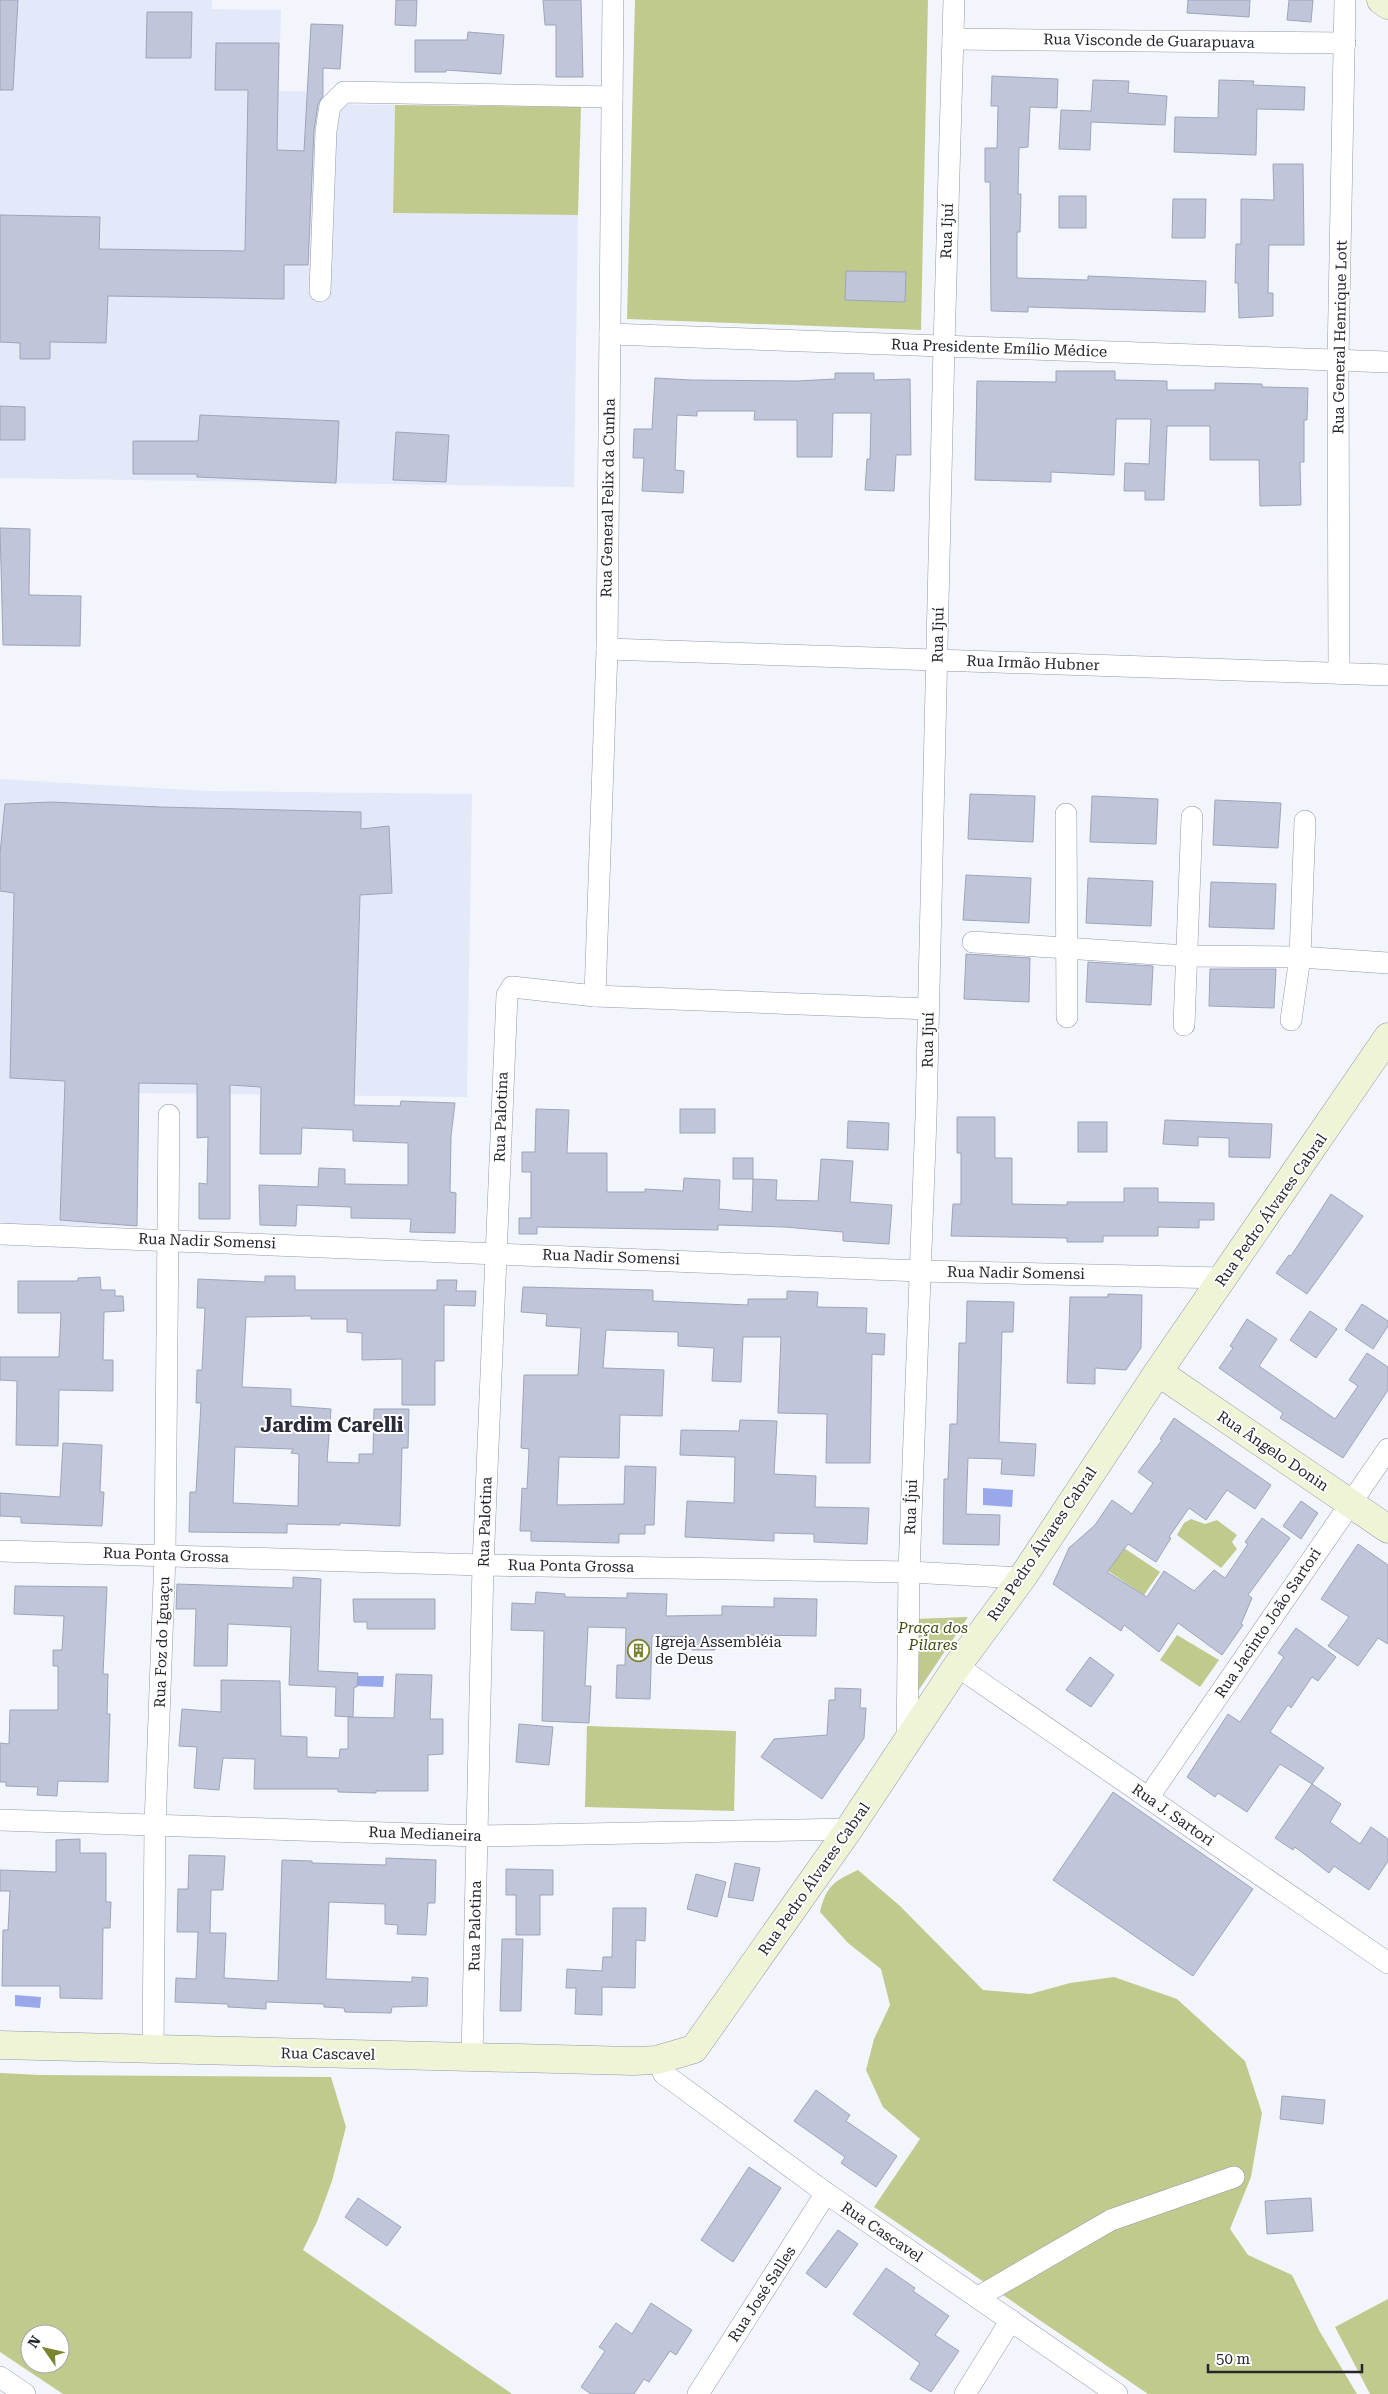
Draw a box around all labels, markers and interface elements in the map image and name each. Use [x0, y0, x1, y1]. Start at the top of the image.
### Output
street label: Rua Visconde de Guarapuava [1043, 30, 1255, 52]
street label: Rua Ijuí [937, 203, 957, 259]
street label: Rua General Henrique Lott [1329, 239, 1351, 434]
street label: Rua Presidente Emílio Médice [891, 335, 1107, 361]
street label: Rua General Felix da Cunha [597, 398, 619, 598]
street label: Rua Ijuí [929, 607, 947, 663]
street label: Rua Irmão Hubner [966, 652, 1100, 674]
street label: Rua Ijuí [919, 1012, 937, 1068]
street label: Rua Palotina [490, 1071, 512, 1163]
street label: Rua Pedro Álvares Cabral [1211, 1130, 1331, 1290]
street label: Rua Nadir Somensi [138, 1230, 276, 1252]
street label: Rua Nadir Somensi [542, 1246, 680, 1268]
street label: Rua Nadir Somensi [947, 1263, 1085, 1283]
street label: Rua Ângelo Donin [1214, 1407, 1332, 1495]
district label: Jardim Carelli [261, 1413, 404, 1437]
street label: Rua Pedro Álvares Cabral [984, 1463, 1101, 1624]
street label: Rua Palotina [474, 1476, 496, 1568]
street label: Rua Íjui [901, 1479, 921, 1535]
street label: Rua Ponta Grossa [103, 1544, 229, 1566]
street label: Rua Jacinto João Sartori [1211, 1545, 1325, 1701]
street label: Rua Ponta Grossa [508, 1556, 634, 1576]
street label: Rua Foz do Iguaçu [151, 1575, 173, 1708]
park label: Praça dos Pilares [897, 1619, 968, 1654]
place label: Igreja Assembléia de Deus [655, 1633, 782, 1668]
building icon: Igreja Assembléia de Deus [627, 1639, 651, 1663]
street label: Rua J. Sartori [1129, 1780, 1218, 1850]
street label: Rua Pedro Álvares Cabral [754, 1799, 874, 1959]
street label: Rua Medianeira [368, 1823, 482, 1845]
street label: Rua Palotina [465, 1880, 485, 1972]
street label: Rua Cascavel [281, 2044, 376, 2064]
street label: Rua Cascavel [838, 2198, 927, 2266]
street label: Rua José Salles [724, 2243, 800, 2345]
north arrow [20, 2324, 70, 2374]
text: N [25, 2333, 44, 2351]
scale bar [1208, 2342, 1362, 2374]
text: 50 m [1216, 2350, 1251, 2368]

